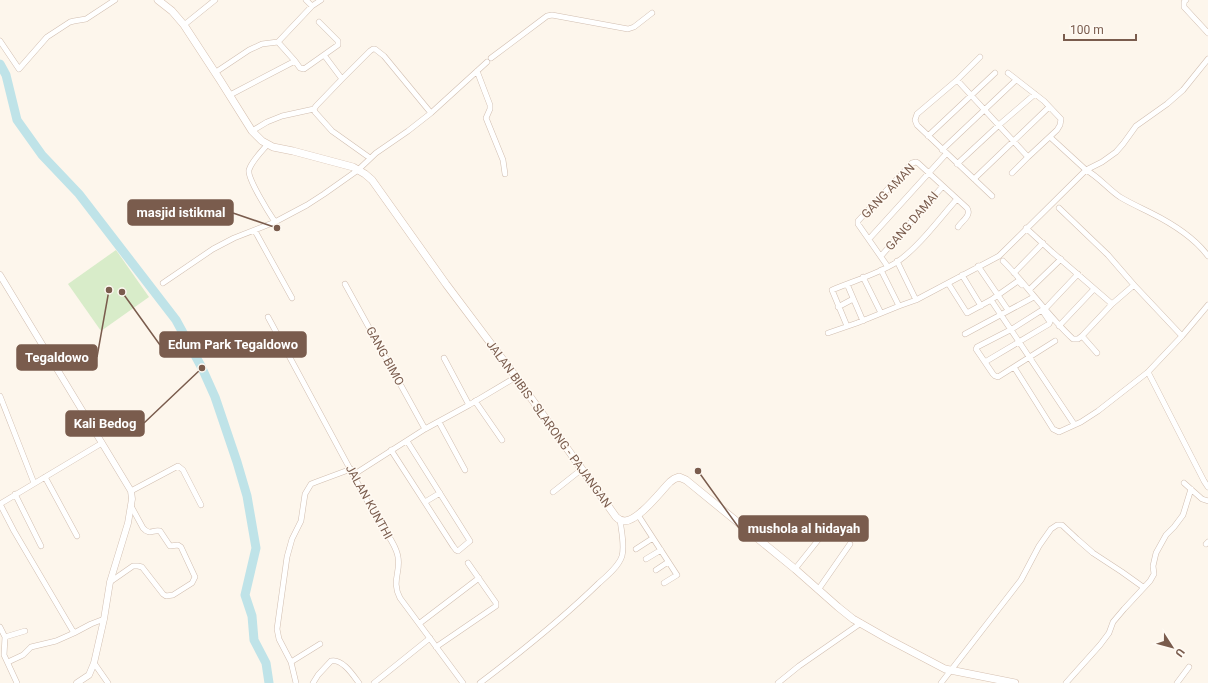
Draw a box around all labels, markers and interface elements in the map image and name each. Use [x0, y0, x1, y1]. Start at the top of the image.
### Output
scale bar [1064, 16, 1136, 42]
text: 100 m [1070, 23, 1104, 37]
street label: GANG AMAN [858, 161, 918, 221]
street label: GANG DAMAI [883, 189, 941, 253]
callout: masjid istikmal [128, 200, 233, 225]
text: masjid istikmal [137, 205, 225, 220]
street label: GANG BIMO [363, 324, 407, 388]
callout: Edum Park Tegaldowo [160, 332, 306, 357]
text: Edum Park Tegaldowo [168, 337, 298, 352]
street label: JALAN BIBIS - SLARONG - PAJANGAN [484, 338, 614, 510]
callout: Tegaldowo [17, 345, 97, 370]
text: Tegaldowo [25, 350, 89, 365]
callout: Kali Bedog [66, 411, 144, 436]
text: Kali Bedog [74, 416, 136, 431]
street label: JALAN KUNTHI [343, 462, 395, 542]
callout: mushola al hidayah [739, 516, 868, 541]
text: mushola al hidayah [748, 521, 860, 536]
north arrow [1152, 627, 1192, 667]
text: U [1172, 646, 1187, 659]

